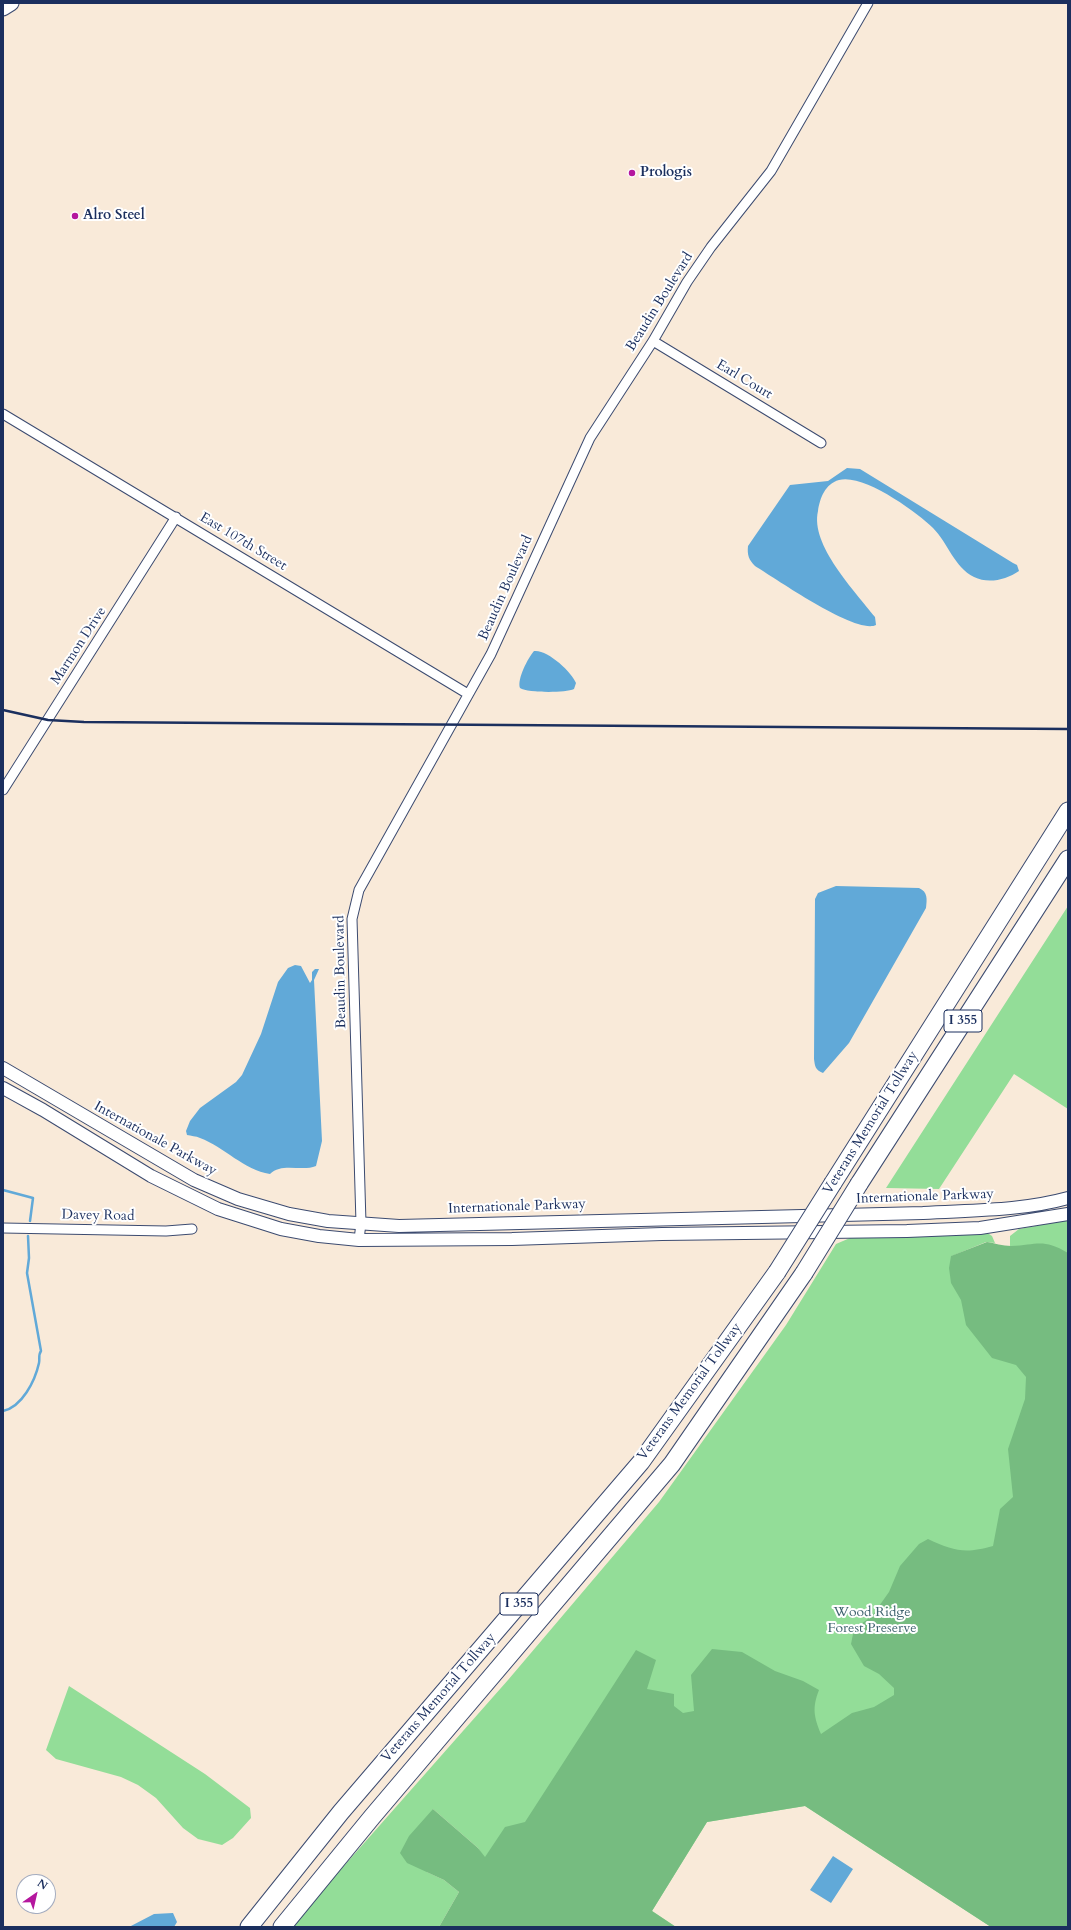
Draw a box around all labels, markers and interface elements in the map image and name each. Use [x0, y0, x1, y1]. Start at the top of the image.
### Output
place label: Prologis [640, 165, 692, 181]
marker: Prologis [627, 168, 637, 178]
place label: Alro Steel [83, 208, 145, 224]
marker: Alro Steel [70, 211, 80, 221]
street label: Beaudin Boulevard [623, 250, 697, 354]
street label: Earl Court [713, 357, 775, 403]
street label: East 107th Street [196, 509, 290, 575]
street label: Beaudin Boulevard [475, 533, 537, 643]
street label: Marmon Drive [48, 604, 110, 688]
street label: Beaudin Boulevard [332, 915, 350, 1029]
road number: I 355 [944, 1010, 982, 1032]
street label: Veterans Memorial Tollway [820, 1048, 922, 1198]
street label: Internationale Parkway [91, 1098, 219, 1180]
street label: Internationale Parkway [856, 1186, 994, 1208]
street label: Internationale Parkway [448, 1196, 586, 1218]
street label: Davey Road [61, 1207, 135, 1225]
street label: Veterans Memorial Tollway [634, 1320, 746, 1464]
road number: I 355 [500, 1593, 538, 1615]
park label: Wood Ridge Forest Preserve [827, 1605, 917, 1638]
street label: Veterans Memorial Tollway [378, 1630, 500, 1766]
north arrow [16, 1874, 56, 1914]
text: N [34, 1876, 51, 1893]

